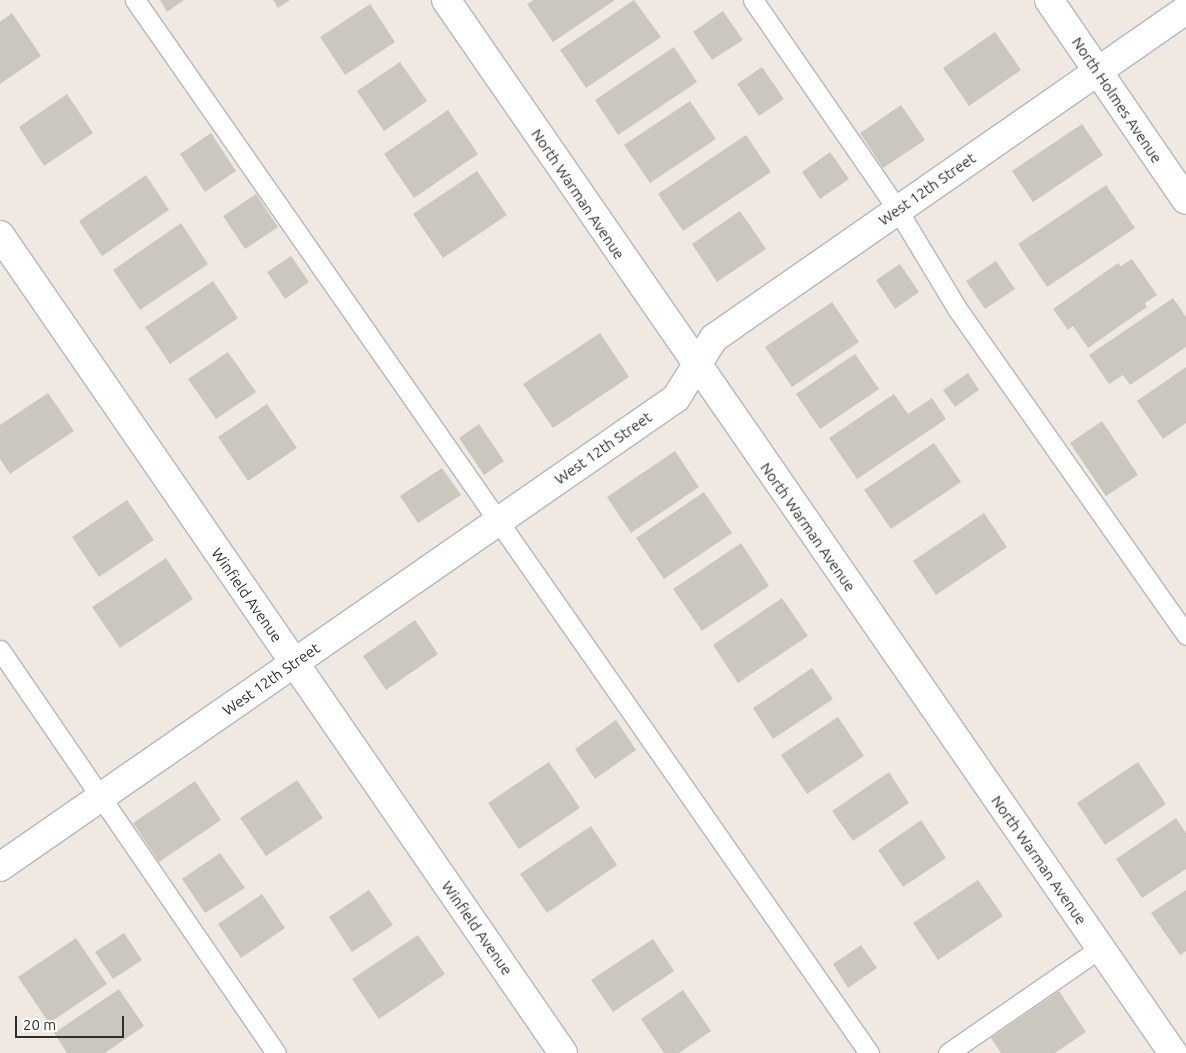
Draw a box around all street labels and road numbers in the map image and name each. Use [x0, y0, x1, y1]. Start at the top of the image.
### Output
street label: North Holmes Avenue [1068, 34, 1166, 166]
street label: North Warman Avenue [528, 125, 628, 263]
street label: West 12th Street [875, 149, 979, 229]
street label: West 12th Street [551, 408, 655, 488]
street label: North Warman Avenue [757, 459, 859, 595]
street label: Winfield Avenue [208, 544, 286, 646]
street label: West 12th Street [219, 639, 323, 719]
street label: North Warman Avenue [988, 792, 1090, 928]
street label: Winfield Avenue [438, 877, 516, 979]

